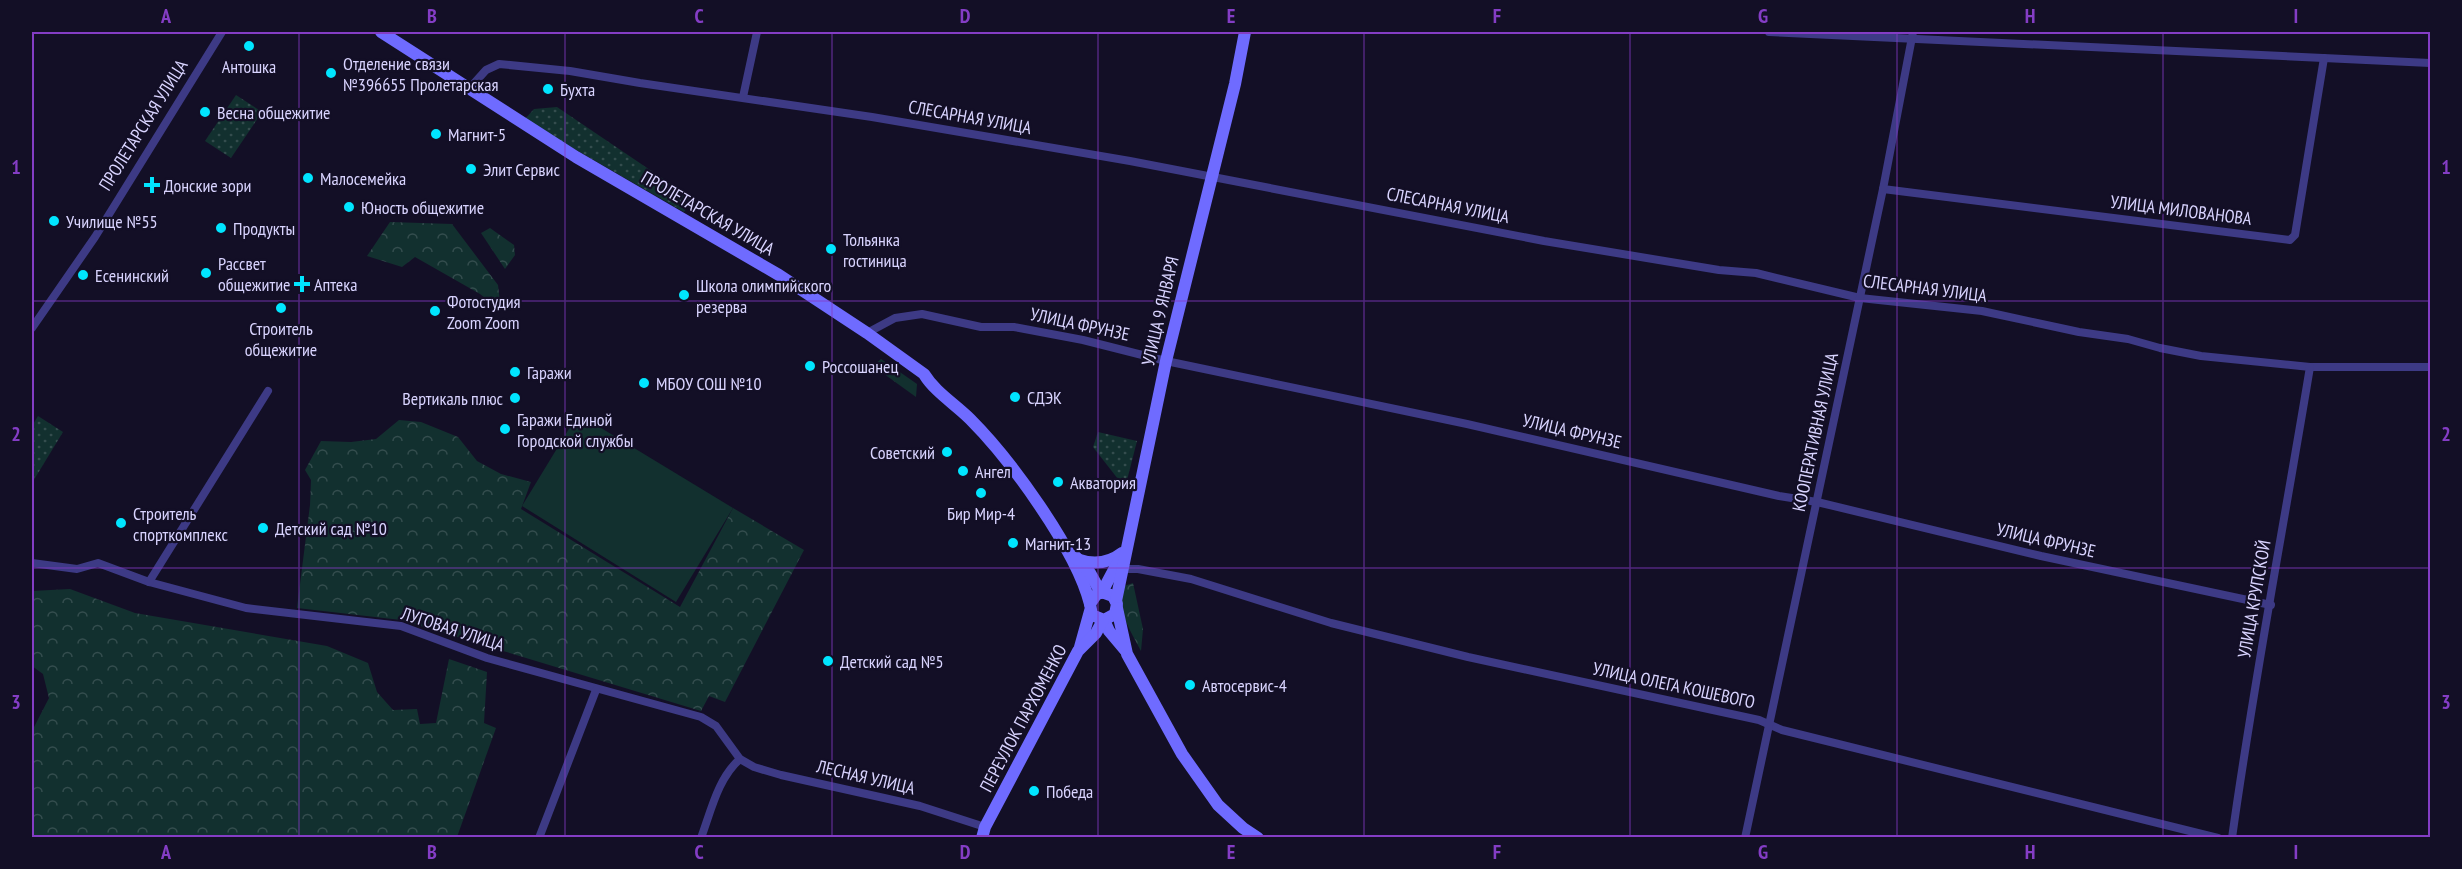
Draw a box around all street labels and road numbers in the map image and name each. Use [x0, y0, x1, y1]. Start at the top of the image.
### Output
street label: ПРОЛЕТАРСКАЯ УЛИЦА [94, 55, 193, 195]
street label: СЛЕСАРНАЯ УЛИЦА [907, 95, 1034, 139]
street label: ПРОЛЕТАРСКАЯ УЛИЦА [637, 166, 779, 261]
street label: СЛЕСАРНАЯ УЛИЦА [1385, 182, 1512, 228]
street label: УЛИЦА МИЛОВАНОВА [2109, 190, 2253, 230]
street label: УЛИЦА 9 ЯНВАРЯ [1136, 254, 1184, 368]
street label: СЛЕСАРНАЯ УЛИЦА [1862, 269, 1989, 307]
street label: УЛИЦА ФРУНЗЕ [1028, 302, 1132, 346]
street label: КООПЕРАТИВНАЯ УЛИЦА [1787, 350, 1843, 513]
street label: УЛИЦА ФРУНЗЕ [1520, 408, 1624, 454]
street label: УЛИЦА ФРУНЗЕ [1994, 517, 2098, 563]
street label: УЛИЦА КРУПСКОЙ [2232, 538, 2276, 660]
street label: ЛУГОВАЯ УЛИЦА [398, 601, 508, 657]
street label: ПЕРЕУЛОК ПАРХОМЕНКО [974, 640, 1072, 796]
street label: УЛИЦА ОЛЕГА КОШЕВОГО [1591, 657, 1757, 713]
street label: ЛЕСНАЯ УЛИЦА [814, 754, 918, 800]

